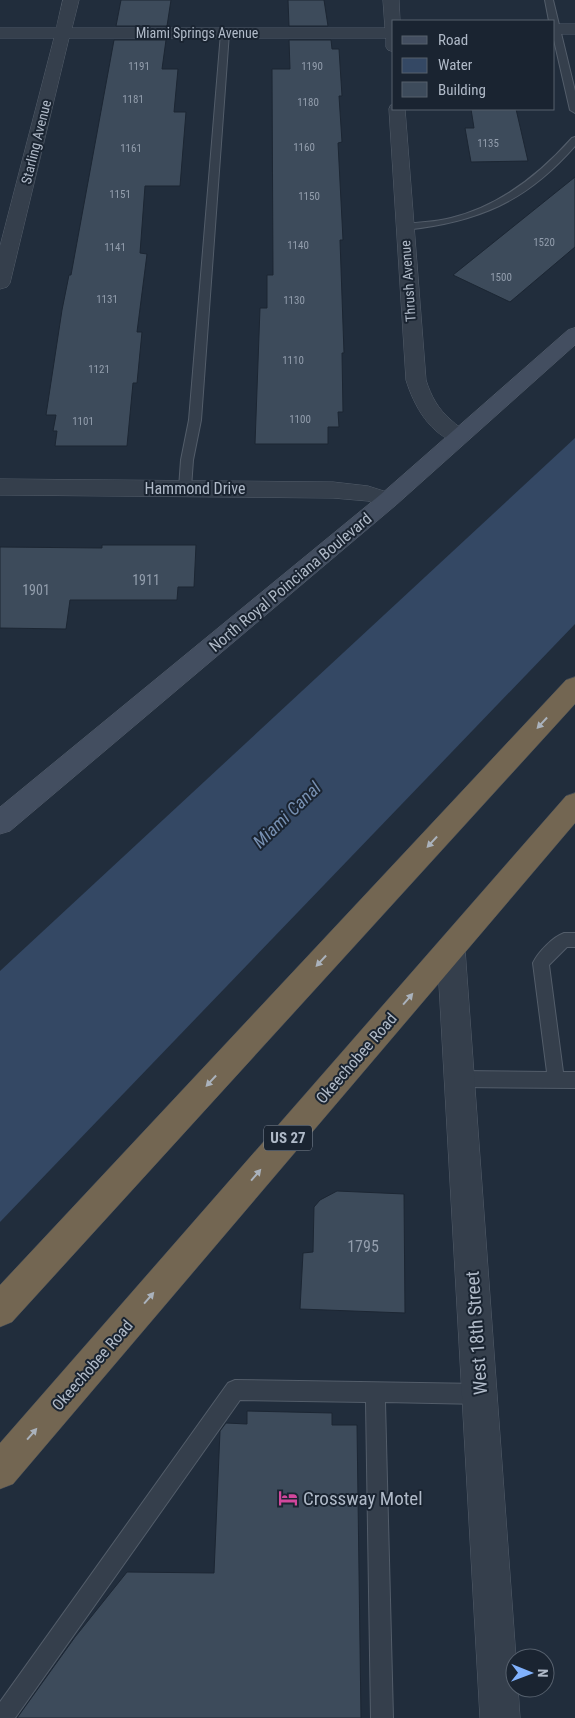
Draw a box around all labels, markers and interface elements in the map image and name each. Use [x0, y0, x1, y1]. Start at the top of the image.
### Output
legend [392, 20, 555, 110]
street label: Miami Springs Avenue [136, 25, 259, 41]
text: Road [438, 31, 468, 49]
text: Water [438, 56, 473, 74]
house number: 1191 [128, 60, 150, 73]
house number: 1190 [301, 60, 323, 73]
text: Building [438, 81, 486, 99]
house number: 1181 [122, 93, 144, 106]
house number: 1180 [297, 96, 319, 109]
street label: Starling Avenue [18, 98, 54, 186]
house number: 1135 [477, 137, 499, 150]
house number: 1160 [293, 141, 315, 154]
house number: 1161 [120, 142, 142, 155]
house number: 1151 [109, 188, 131, 201]
house number: 1150 [298, 190, 320, 203]
house number: 1520 [533, 236, 555, 249]
house number: 1140 [287, 239, 309, 252]
street label: Thrush Avenue [397, 239, 419, 322]
house number: 1141 [104, 241, 126, 254]
house number: 1500 [490, 271, 512, 284]
house number: 1131 [96, 293, 118, 306]
house number: 1130 [283, 294, 305, 307]
house number: 1110 [282, 354, 304, 367]
house number: 1121 [88, 363, 110, 376]
house number: 1100 [289, 413, 311, 426]
house number: 1101 [72, 415, 94, 428]
street label: Hammond Drive [145, 479, 246, 498]
street label: North Royal Poinciana Boulevard [205, 509, 375, 656]
house number: 1911 [132, 572, 160, 588]
house number: 1901 [22, 582, 50, 598]
one-way arrow [536, 716, 548, 728]
water label: Miami Canal [248, 777, 326, 852]
one-way arrow [426, 836, 438, 848]
one-way arrow [316, 955, 327, 968]
one-way arrow [402, 992, 413, 1005]
street label: Okeechobee Road [312, 1009, 401, 1107]
one-way arrow [205, 1074, 217, 1086]
road number: US 27 [264, 1126, 312, 1150]
one-way arrow [250, 1168, 261, 1181]
house number: 1795 [347, 1237, 379, 1256]
street label: West 18th Street [461, 1270, 492, 1396]
one-way arrow [144, 1291, 155, 1304]
street label: Okeechobee Road [48, 1316, 137, 1414]
one-way arrow [26, 1428, 37, 1440]
hotel icon: Crossway Motel [277, 1487, 299, 1509]
place label: Crossway Motel [303, 1487, 423, 1510]
north arrow [505, 1648, 555, 1698]
text: N [535, 1669, 551, 1678]

